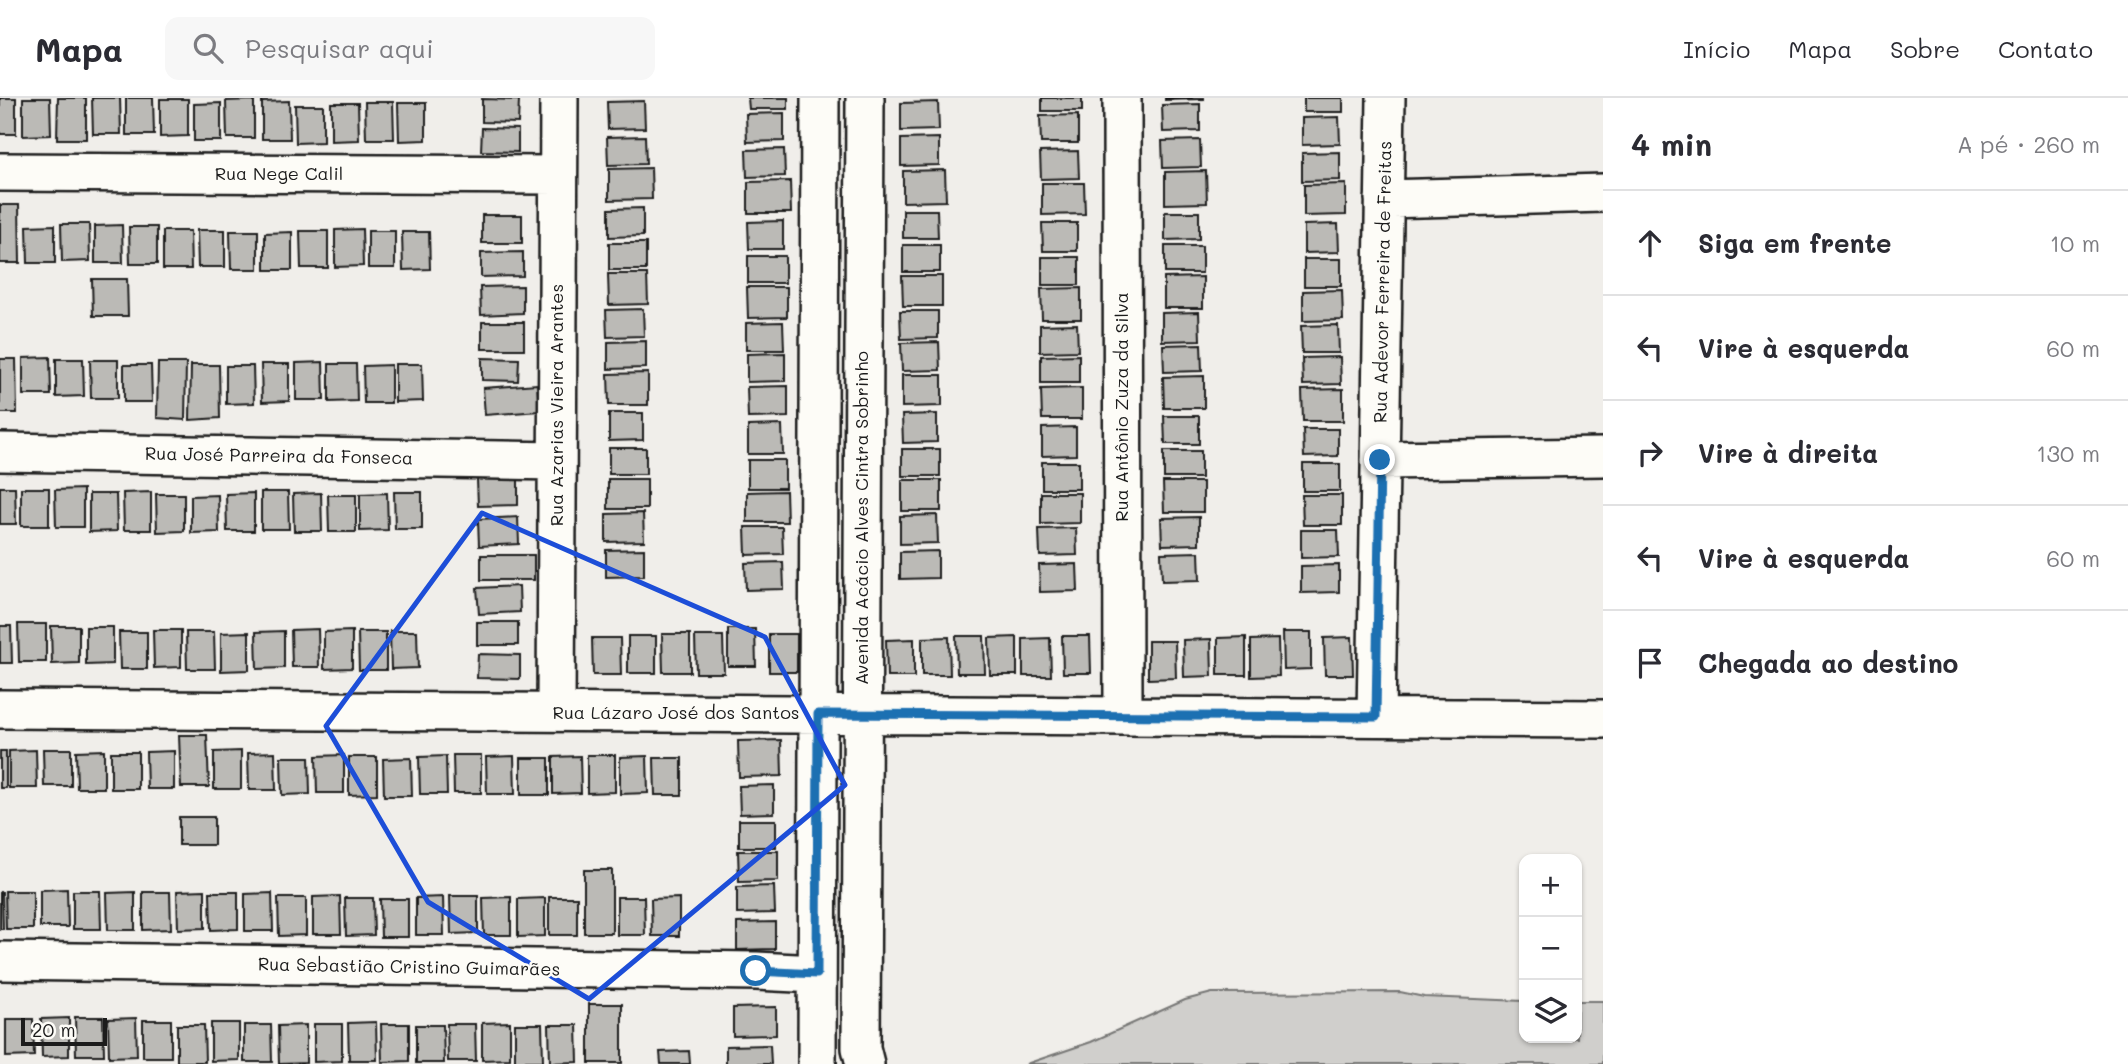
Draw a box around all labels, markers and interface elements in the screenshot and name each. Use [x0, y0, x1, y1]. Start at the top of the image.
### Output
search box [165, 17, 655, 80]
text: Mapa [35, 27, 123, 70]
icon: search [189, 29, 227, 67]
text: Pesquisar aqui [245, 31, 434, 65]
text: Início [1683, 33, 1750, 64]
text: Mapa [1788, 33, 1852, 64]
text: Sobre [1890, 33, 1960, 64]
text: Contato [1998, 33, 2093, 64]
text: 4 min [1631, 124, 1712, 164]
text: A pé · 260 m [1957, 129, 2100, 159]
street label: Rua Adevor Ferreira de Freitas [1368, 141, 1396, 423]
street label: Rua Nege Calil [215, 161, 343, 185]
icon: ahead [1631, 224, 1669, 262]
text: Siga em frente [1698, 226, 1892, 260]
text: 10 m [2050, 228, 2100, 258]
street label: Rua Azarias Vieira Arantes [544, 284, 568, 526]
street label: Rua Antônio Zuza da Silva [1109, 292, 1133, 522]
icon: left [1631, 329, 1669, 367]
text: Vire à esquerda [1698, 331, 1909, 365]
text: 60 m [2046, 333, 2100, 363]
street label: Avenida Acácio Alves Cintra Sobrinho [849, 351, 873, 685]
icon: right [1631, 434, 1669, 472]
text: Vire à direita [1698, 436, 1878, 470]
text: 130 m [2036, 438, 2100, 468]
street label: Rua José Parreira da Fonseca [145, 441, 413, 469]
route end [1364, 444, 1395, 475]
icon: left [1631, 539, 1669, 577]
text: Vire à esquerda [1698, 541, 1909, 575]
text: 60 m [2046, 543, 2100, 573]
icon: arrive [1631, 644, 1669, 682]
text: Chegada ao destino [1698, 646, 1958, 680]
street label: Rua Lázaro José dos Santos [552, 700, 800, 724]
map controls [1519, 854, 1582, 1043]
button: + [1519, 854, 1582, 917]
button: − [1519, 917, 1582, 980]
street label: Rua Sebastião Cristino Guimarães [258, 951, 560, 981]
route start [740, 955, 771, 986]
button: layers [1519, 980, 1582, 1043]
scale bar [21, 1015, 107, 1047]
text: 20 m [32, 1017, 76, 1042]

